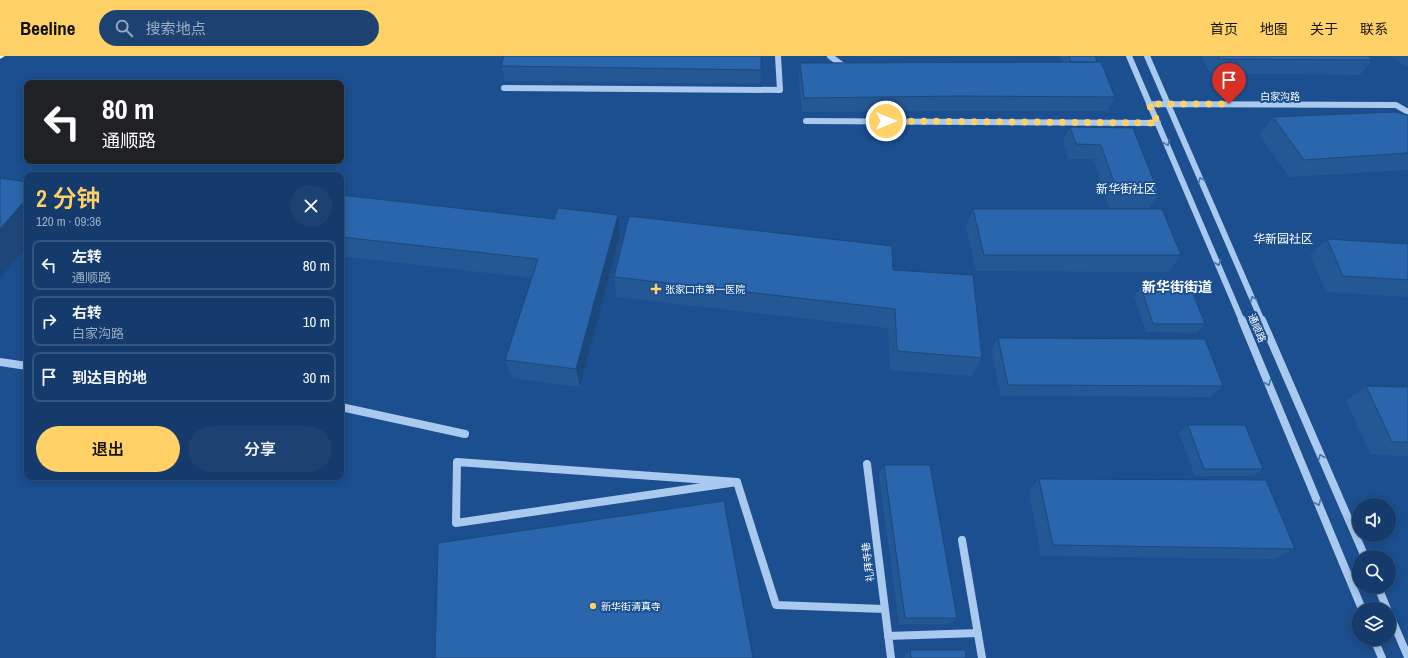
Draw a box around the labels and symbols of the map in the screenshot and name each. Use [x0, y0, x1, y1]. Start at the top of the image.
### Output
pin [1212, 63, 1246, 104]
street label: 白家沟路 [1260, 90, 1300, 103]
position arrow [865, 100, 907, 142]
one-way arrow [1162, 140, 1170, 147]
one-way arrow [1198, 176, 1206, 184]
district label: 新华街社区 [1096, 181, 1156, 197]
district label: 华新园社区 [1253, 231, 1313, 247]
one-way arrow [1213, 258, 1221, 266]
district label: 新华街街道 [1142, 278, 1212, 296]
marker: 张家口市第一医院 [650, 283, 662, 295]
place label: 张家口市第一医院 [665, 283, 745, 296]
one-way arrow [1250, 296, 1258, 304]
street label: 通顺路 [1245, 312, 1269, 344]
one-way arrow [1263, 378, 1271, 386]
one-way arrow [1318, 454, 1326, 461]
one-way arrow [1313, 499, 1321, 506]
street label: 礼拜寺巷 [859, 541, 877, 583]
place label: 新华街清真寺 [601, 600, 661, 613]
marker: 新华街清真寺 [588, 601, 598, 611]

